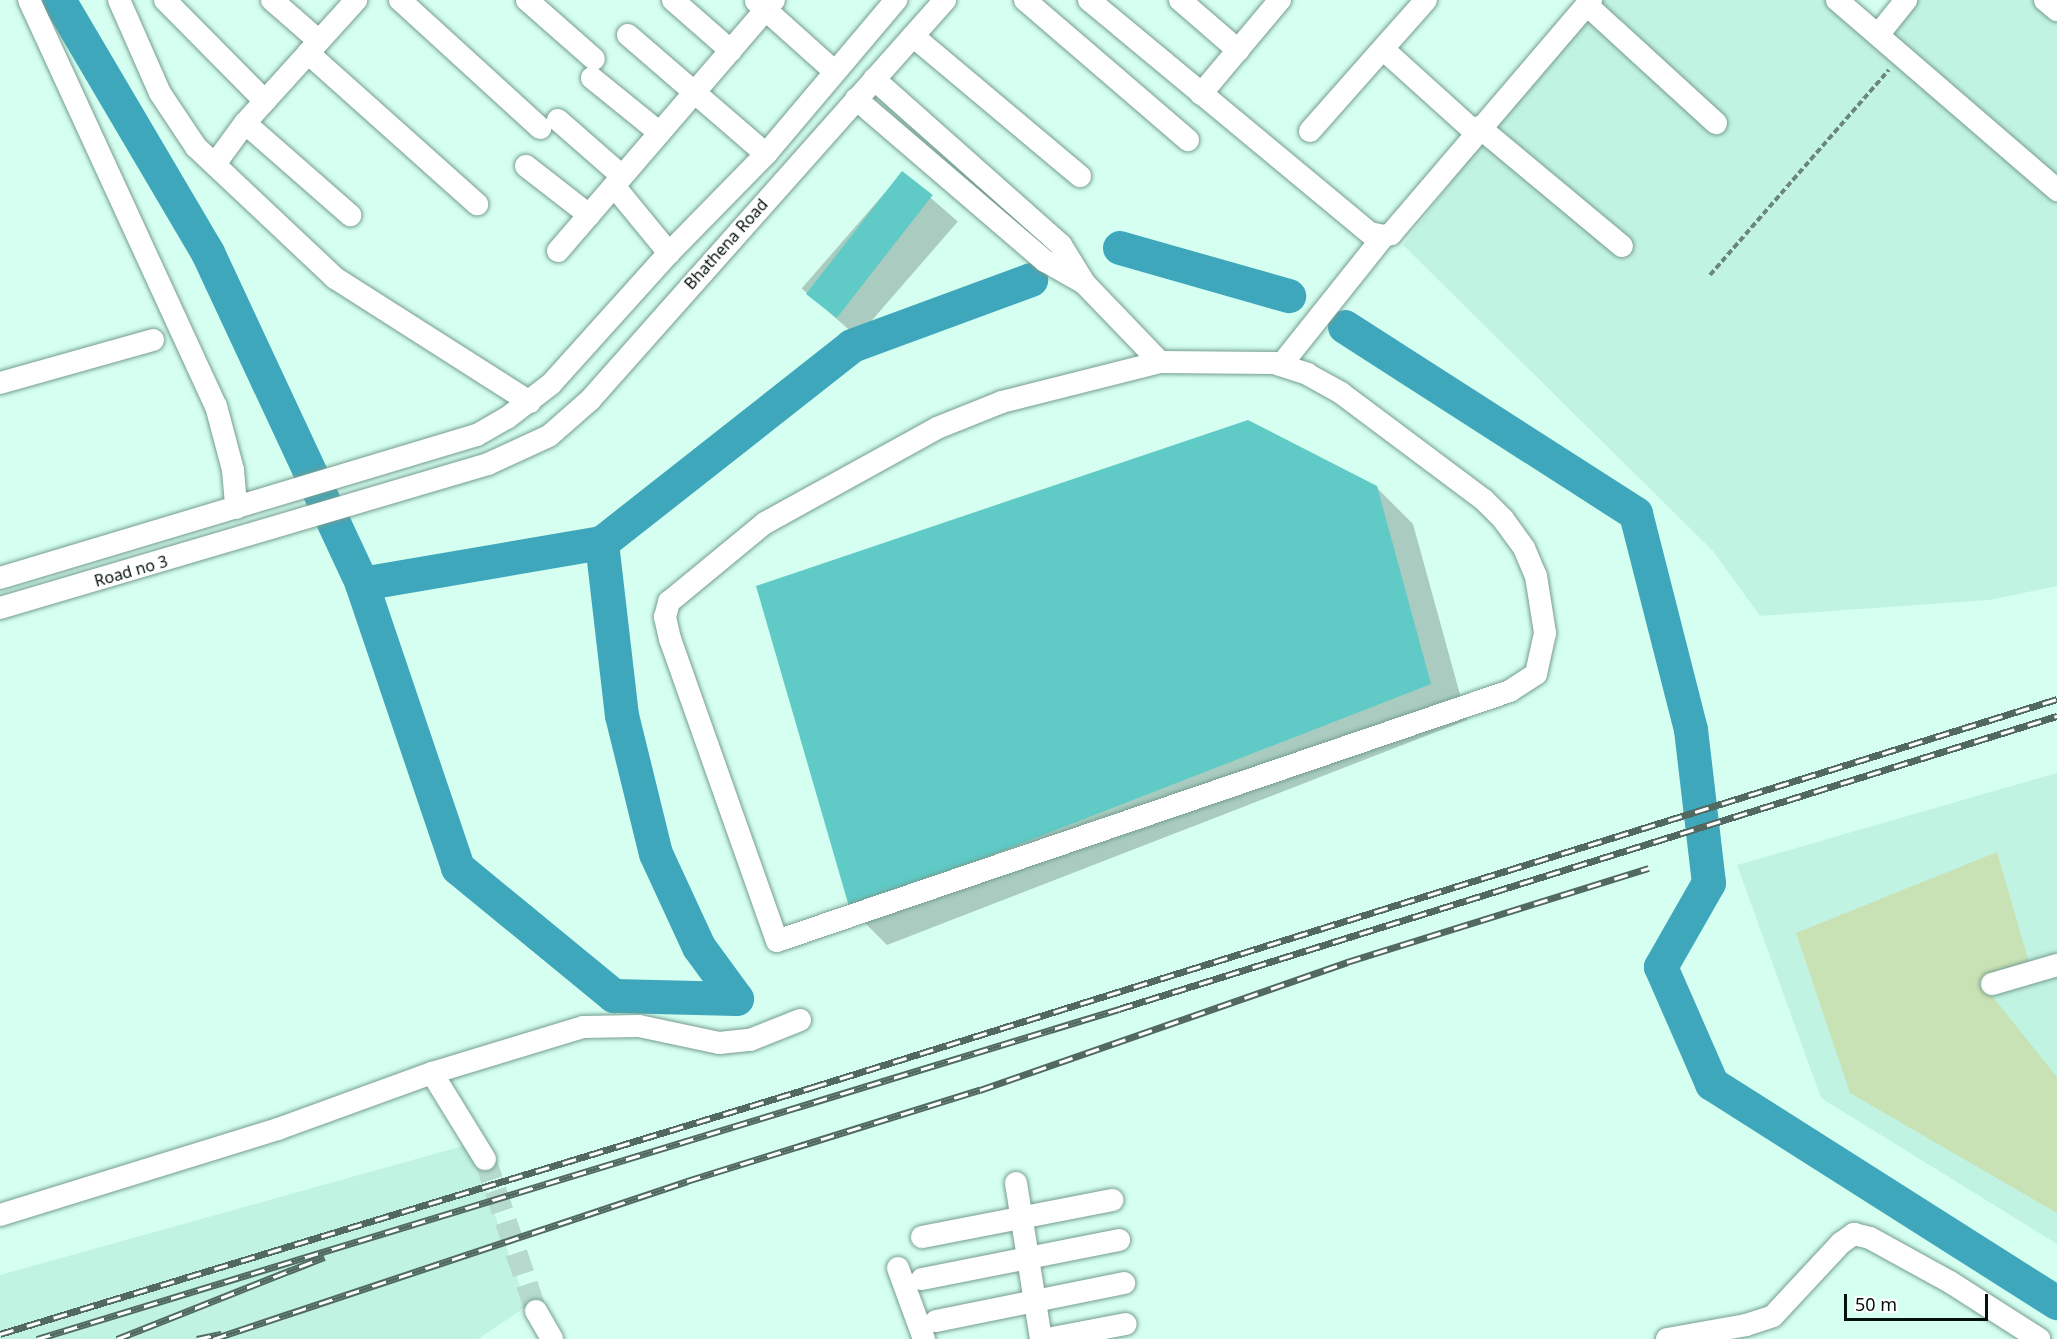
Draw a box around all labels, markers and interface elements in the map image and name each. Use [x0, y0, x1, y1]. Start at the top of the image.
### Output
street label: Bhathena Road [680, 195, 772, 293]
street label: Road no 3 [92, 551, 170, 591]
scale bar [1847, 1282, 1991, 1320]
text: 50 m [1855, 1292, 1897, 1316]

